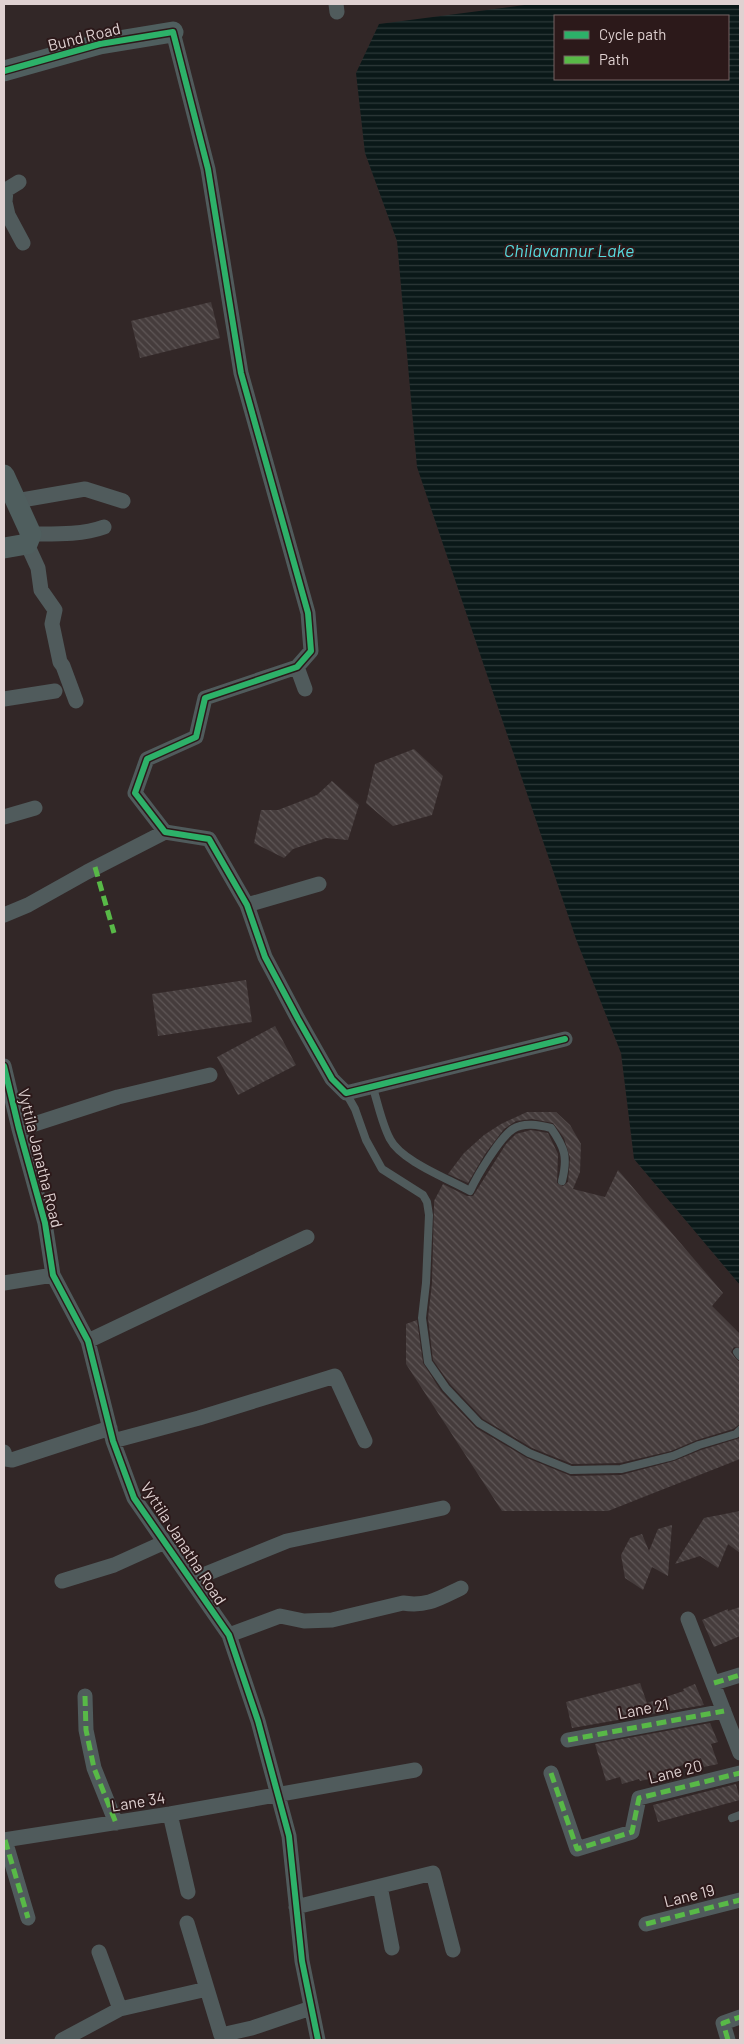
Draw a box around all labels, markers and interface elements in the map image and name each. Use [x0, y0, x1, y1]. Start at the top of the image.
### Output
legend [554, 15, 729, 80]
street label: Bund Road [46, 18, 122, 54]
text: Cycle path [599, 25, 666, 43]
text: Path [599, 50, 629, 68]
water label: Chilavannur Lake [504, 239, 634, 261]
street label: Vyttila Janatha Road [15, 1086, 67, 1230]
street label: Vyttila Janatha Road [137, 1478, 231, 1608]
street label: Lane 21 [616, 1694, 670, 1722]
street label: Lane 20 [646, 1755, 704, 1787]
street label: Lane 34 [110, 1787, 166, 1815]
street label: Lane 19 [662, 1880, 716, 1910]

